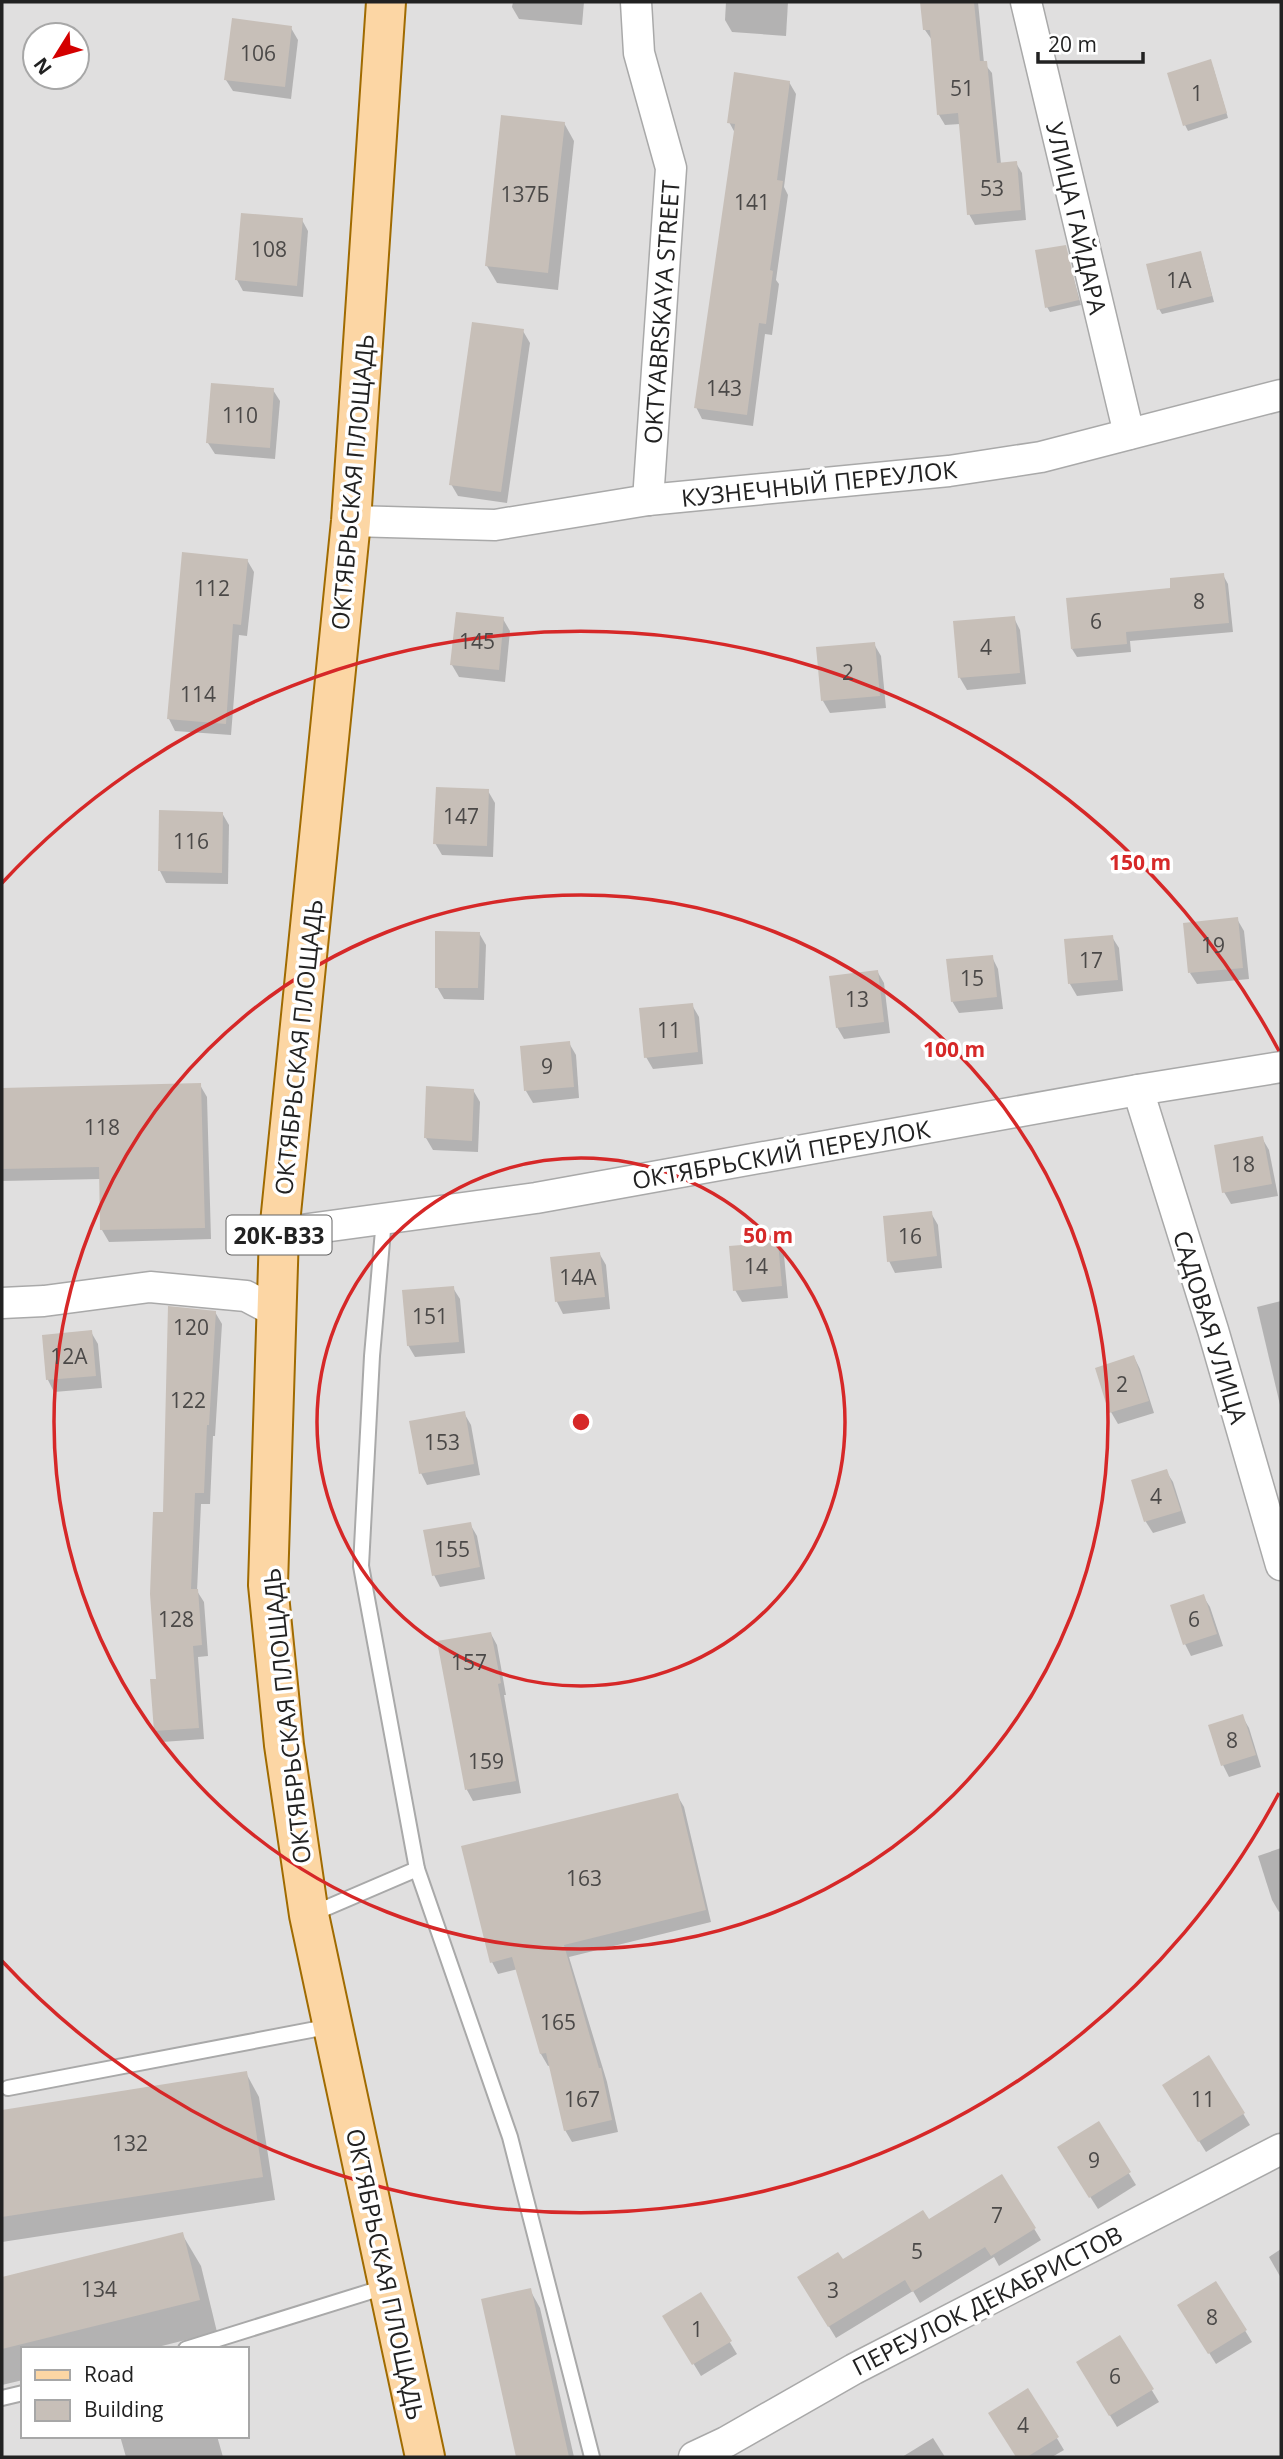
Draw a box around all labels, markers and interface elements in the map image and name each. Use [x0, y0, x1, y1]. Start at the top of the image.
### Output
north arrow [21, 21, 91, 91]
scale bar [1038, 21, 1143, 65]
text: 20 m [1048, 30, 1097, 58]
house number: 106 [240, 39, 276, 67]
text: N [27, 52, 57, 80]
house number: 51 [950, 74, 974, 102]
house number: 1 [1191, 79, 1203, 107]
street label: УЛИЦА ГАЙДАРА [1039, 119, 1115, 318]
house number: 53 [980, 174, 1004, 202]
street label: OKTYABRSKAYA STREET [635, 179, 687, 445]
house number: 137Б [501, 180, 549, 208]
house number: 141 [734, 188, 770, 216]
house number: 108 [251, 235, 287, 263]
house number: 1А [1166, 266, 1192, 294]
street label: ОКТЯБРЬСКАЯ ПЛОЩАДЬ [323, 333, 381, 631]
house number: 143 [706, 374, 742, 402]
house number: 110 [222, 401, 258, 429]
street label: КУЗНЕЧНЫЙ ПЕРЕУЛОК [679, 452, 959, 514]
house number: 112 [194, 574, 230, 602]
house number: 8 [1193, 587, 1205, 615]
house number: 6 [1090, 607, 1102, 635]
house number: 145 [459, 627, 495, 655]
house number: 4 [980, 633, 992, 661]
house number: 2 [842, 658, 854, 686]
house number: 114 [180, 680, 216, 708]
house number: 147 [443, 802, 479, 830]
house number: 116 [173, 827, 209, 855]
text: 150 m [1109, 848, 1171, 876]
street label: ОКТЯБРЬСКАЯ ПЛОЩАДЬ [266, 898, 330, 1196]
house number: 19 [1201, 931, 1225, 959]
house number: 17 [1079, 946, 1103, 974]
house number: 15 [960, 964, 984, 992]
house number: 13 [845, 985, 869, 1013]
house number: 11 [657, 1016, 681, 1044]
text: 100 m [923, 1035, 985, 1063]
house number: 9 [541, 1052, 553, 1080]
street label: ОКТЯБРЬСКИЙ ПЕРЕУЛОК [629, 1111, 933, 1196]
house number: 118 [84, 1113, 120, 1141]
house number: 18 [1231, 1150, 1255, 1178]
road number: 20К-В33 [226, 1216, 332, 1254]
text: 50 m [743, 1221, 793, 1249]
house number: 16 [898, 1222, 922, 1250]
street label: САДОВАЯ УЛИЦА [1166, 1226, 1256, 1428]
house number: 14 [744, 1252, 768, 1280]
house number: 14А [559, 1263, 597, 1291]
house number: 151 [412, 1302, 448, 1330]
house number: 120 [173, 1313, 209, 1341]
house number: 12А [50, 1342, 88, 1370]
house number: 2 [1116, 1370, 1128, 1398]
house number: 122 [170, 1386, 206, 1414]
centre of rings [569, 1410, 593, 1434]
house number: 153 [424, 1428, 460, 1456]
house number: 4 [1150, 1482, 1162, 1510]
house number: 155 [434, 1535, 470, 1563]
street label: ОКТЯБРЬСКАЯ ПЛОЩАДЬ [254, 1567, 318, 1865]
house number: 128 [158, 1605, 194, 1633]
house number: 6 [1188, 1605, 1200, 1633]
house number: 157 [451, 1648, 487, 1676]
house number: 8 [1226, 1726, 1238, 1754]
house number: 159 [468, 1747, 504, 1775]
house number: 163 [566, 1864, 602, 1892]
house number: 165 [540, 2008, 576, 2036]
house number: 167 [564, 2085, 600, 2113]
house number: 11 [1191, 2085, 1215, 2113]
street label: ОКТЯБРЬСКАЯ ПЛОЩАДЬ [339, 2125, 433, 2423]
house number: 132 [112, 2129, 148, 2157]
house number: 9 [1088, 2146, 1100, 2174]
house number: 7 [991, 2201, 1003, 2229]
street label: ПЕРЕУЛОК ДЕКАБРИСТОВ [846, 2217, 1128, 2383]
house number: 5 [911, 2237, 923, 2265]
house number: 134 [81, 2275, 117, 2303]
house number: 3 [827, 2276, 839, 2304]
house number: 8 [1206, 2303, 1218, 2331]
house number: 1 [691, 2315, 703, 2343]
legend [21, 2347, 248, 2438]
text: Road [84, 2360, 134, 2388]
house number: 6 [1109, 2362, 1121, 2390]
text: Building [84, 2395, 163, 2423]
house number: 4 [1017, 2411, 1029, 2439]

